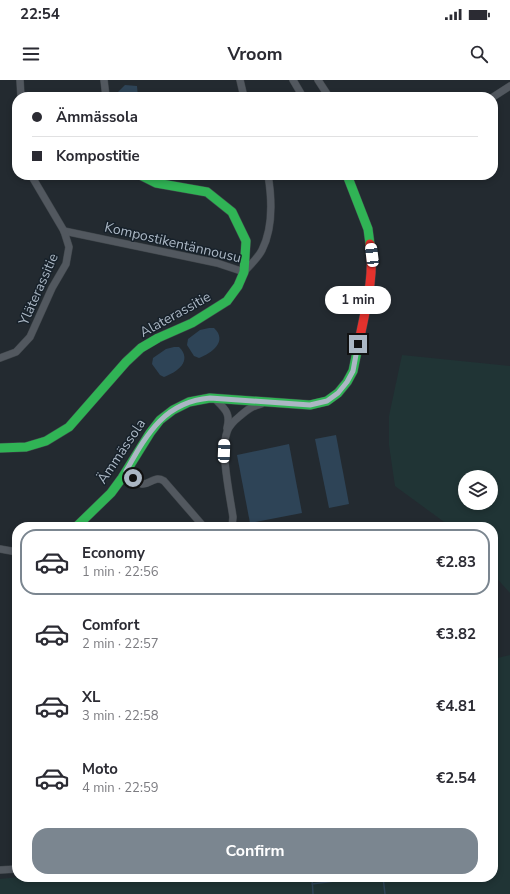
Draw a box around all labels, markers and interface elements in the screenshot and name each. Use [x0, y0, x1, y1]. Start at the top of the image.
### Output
text: 22:54 [20, 4, 60, 24]
text: Vroom [227, 42, 283, 66]
icon: menu [20, 43, 42, 65]
icon: search [468, 43, 490, 65]
text: Ämmässola [56, 107, 138, 127]
text: Kompostitie [56, 146, 140, 166]
street label: Kompostikentännousu [103, 218, 243, 267]
car [365, 242, 379, 268]
street label: Yläterassitie [14, 250, 63, 329]
callout: 1 min [325, 286, 391, 314]
street label: Alaterassitie [136, 287, 214, 342]
text: 1 min [341, 291, 375, 309]
route end [349, 335, 367, 353]
street label: Ämmässola [93, 415, 150, 487]
car [218, 439, 230, 463]
route start [124, 469, 142, 487]
map controls [458, 470, 498, 510]
button: layers [458, 470, 498, 510]
text: Economy [82, 543, 145, 563]
icon: car [34, 544, 70, 580]
text: €2.83 [436, 552, 476, 572]
text: 1 min · 22:56 [82, 563, 158, 581]
text: Comfort [82, 615, 139, 635]
icon: car [34, 616, 70, 652]
text: €3.82 [436, 624, 476, 644]
text: 2 min · 22:57 [82, 635, 158, 653]
text: XL [82, 687, 101, 707]
icon: car [34, 688, 70, 724]
text: €4.81 [436, 696, 476, 716]
text: 3 min · 22:58 [82, 707, 158, 725]
text: Moto [82, 759, 118, 779]
icon: car [34, 760, 70, 796]
text: €2.54 [436, 768, 476, 788]
text: 4 min · 22:59 [82, 779, 158, 797]
button: Confirm [32, 828, 478, 874]

